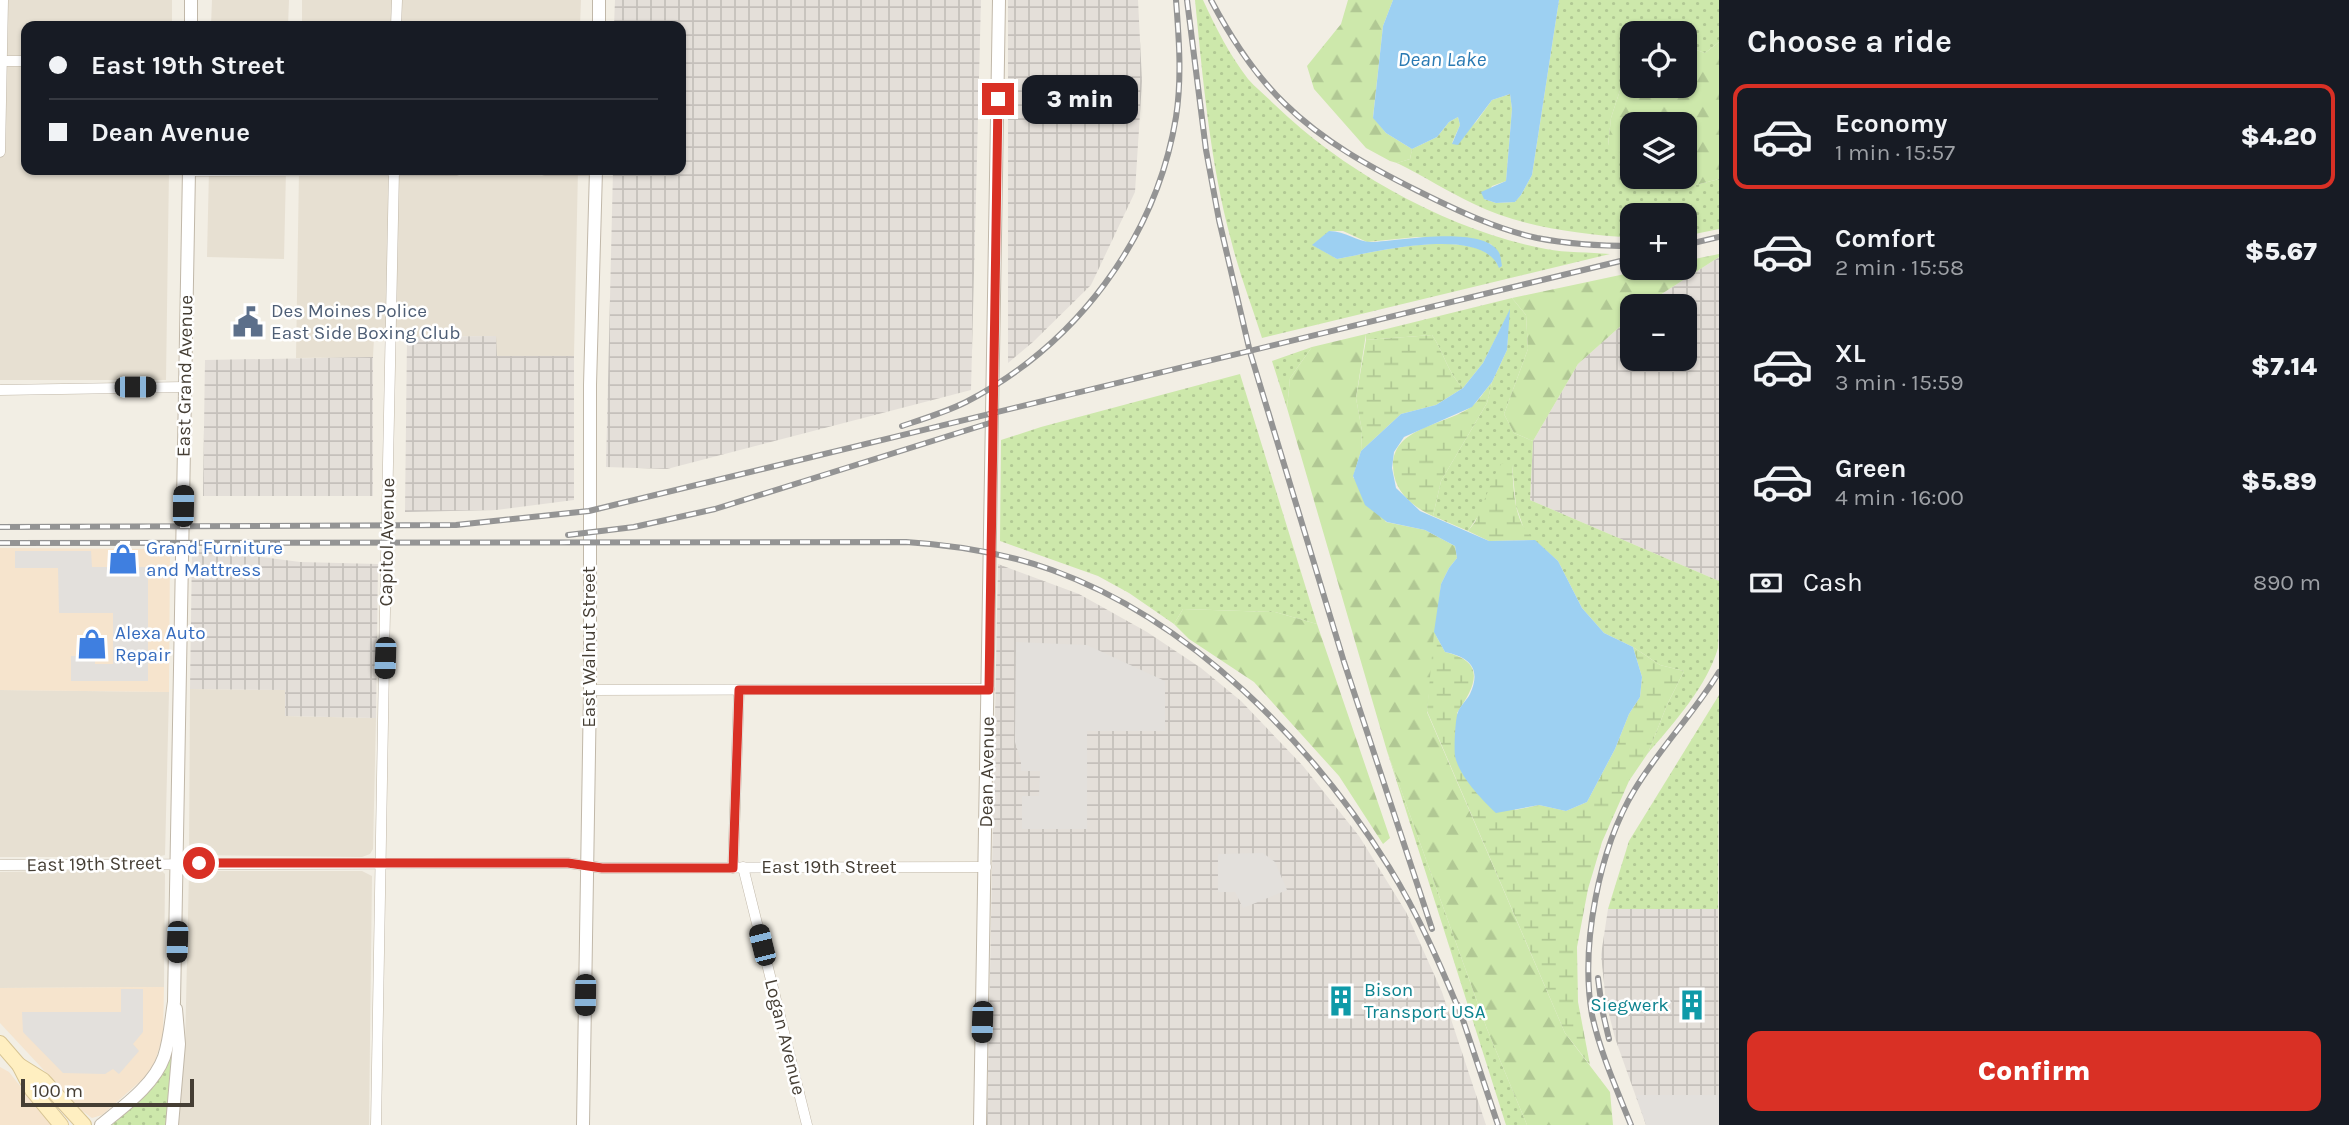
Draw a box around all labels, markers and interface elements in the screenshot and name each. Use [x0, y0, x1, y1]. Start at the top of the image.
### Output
map controls [1620, 21, 1697, 371]
button: locate [1620, 21, 1697, 98]
text: Choose a ride [1747, 23, 1952, 60]
water label: Dean Lake [1398, 47, 1487, 71]
text: East 19th Street [91, 50, 285, 81]
callout: 3 min [1023, 74, 1138, 124]
route end [982, 83, 1014, 115]
text: 3 min [1047, 86, 1113, 113]
icon: car [1751, 105, 1814, 168]
text: Economy [1835, 108, 1947, 139]
button: layers [1620, 112, 1697, 189]
text: Dean Avenue [91, 117, 250, 148]
text: $4.20 [2240, 121, 2317, 152]
text: 1 min · 15:57 [1835, 139, 1955, 166]
button: + [1620, 203, 1697, 280]
icon: car [1751, 220, 1814, 283]
text: Comfort [1835, 223, 1936, 254]
text: $5.67 [2245, 236, 2317, 267]
text: 2 min · 15:58 [1835, 254, 1964, 281]
button: − [1620, 294, 1697, 371]
street label: East Grand Avenue [173, 295, 197, 457]
place label: Des Moines Police East Side Boxing Club [271, 300, 460, 344]
public building icon: Des Moines Police East Side Boxing Club [231, 305, 265, 339]
icon: car [1751, 335, 1814, 398]
text: XL [1835, 338, 1866, 369]
text: $7.14 [2251, 351, 2317, 382]
text: 3 min · 15:59 [1835, 369, 1964, 396]
car [115, 377, 157, 398]
icon: car [1751, 450, 1814, 513]
text: Green [1835, 453, 1907, 484]
text: $5.89 [2241, 466, 2317, 497]
street label: Capitol Avenue [375, 477, 399, 607]
text: 4 min · 16:00 [1835, 484, 1964, 511]
car [173, 485, 194, 527]
place label: Grand Furniture and Mattress [146, 537, 283, 581]
shop icon: Grand Furniture and Mattress [106, 542, 140, 576]
icon: cash [1747, 564, 1785, 602]
street label: East Walnut Street [578, 566, 600, 728]
text: Cash [1803, 567, 1863, 598]
text: 890 m [2253, 569, 2321, 596]
place label: Alexa Auto Repair [115, 622, 206, 666]
shop icon: Alexa Auto Repair [75, 627, 109, 661]
car [374, 637, 397, 679]
street label: Dean Avenue [975, 716, 999, 828]
route start [183, 847, 215, 879]
street label: East 19th Street [26, 852, 162, 876]
street label: East 19th Street [761, 856, 897, 878]
car [166, 921, 189, 963]
car [747, 922, 778, 968]
car [575, 974, 596, 1016]
street label: Logan Avenue [760, 977, 810, 1097]
place label: Bison Transport USA [1364, 979, 1486, 1023]
building icon: Bison Transport USA [1324, 984, 1358, 1018]
building icon: Siegwerk [1675, 988, 1709, 1022]
place label: Siegwerk [1590, 994, 1669, 1016]
car [971, 1001, 994, 1043]
button: Confirm [1747, 1031, 2321, 1111]
scale bar [21, 1076, 194, 1108]
text: 100 m [32, 1080, 83, 1102]

